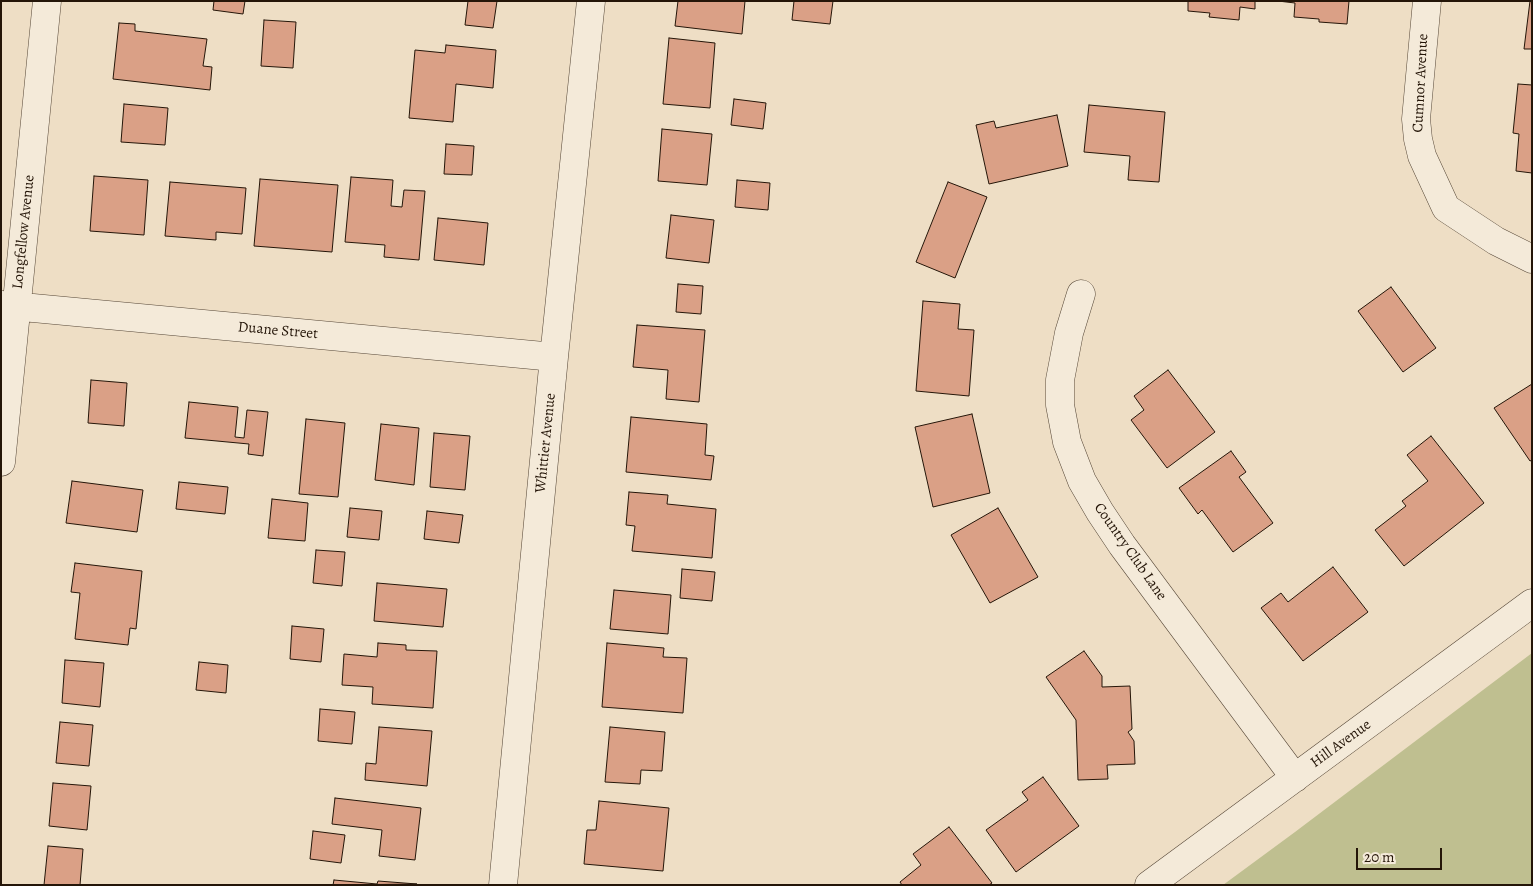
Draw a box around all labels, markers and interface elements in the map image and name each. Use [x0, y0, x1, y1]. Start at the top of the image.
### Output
street label: Cumnor Avenue [1409, 33, 1433, 133]
street label: Longfellow Avenue [9, 174, 39, 290]
street label: Duane Street [237, 319, 319, 343]
street label: Whittier Avenue [532, 392, 560, 494]
street label: Country Club Lane [1090, 500, 1170, 604]
street label: Hill Avenue [1307, 716, 1375, 772]
scale bar [1358, 838, 1444, 870]
text: 20 m [1364, 847, 1395, 867]

